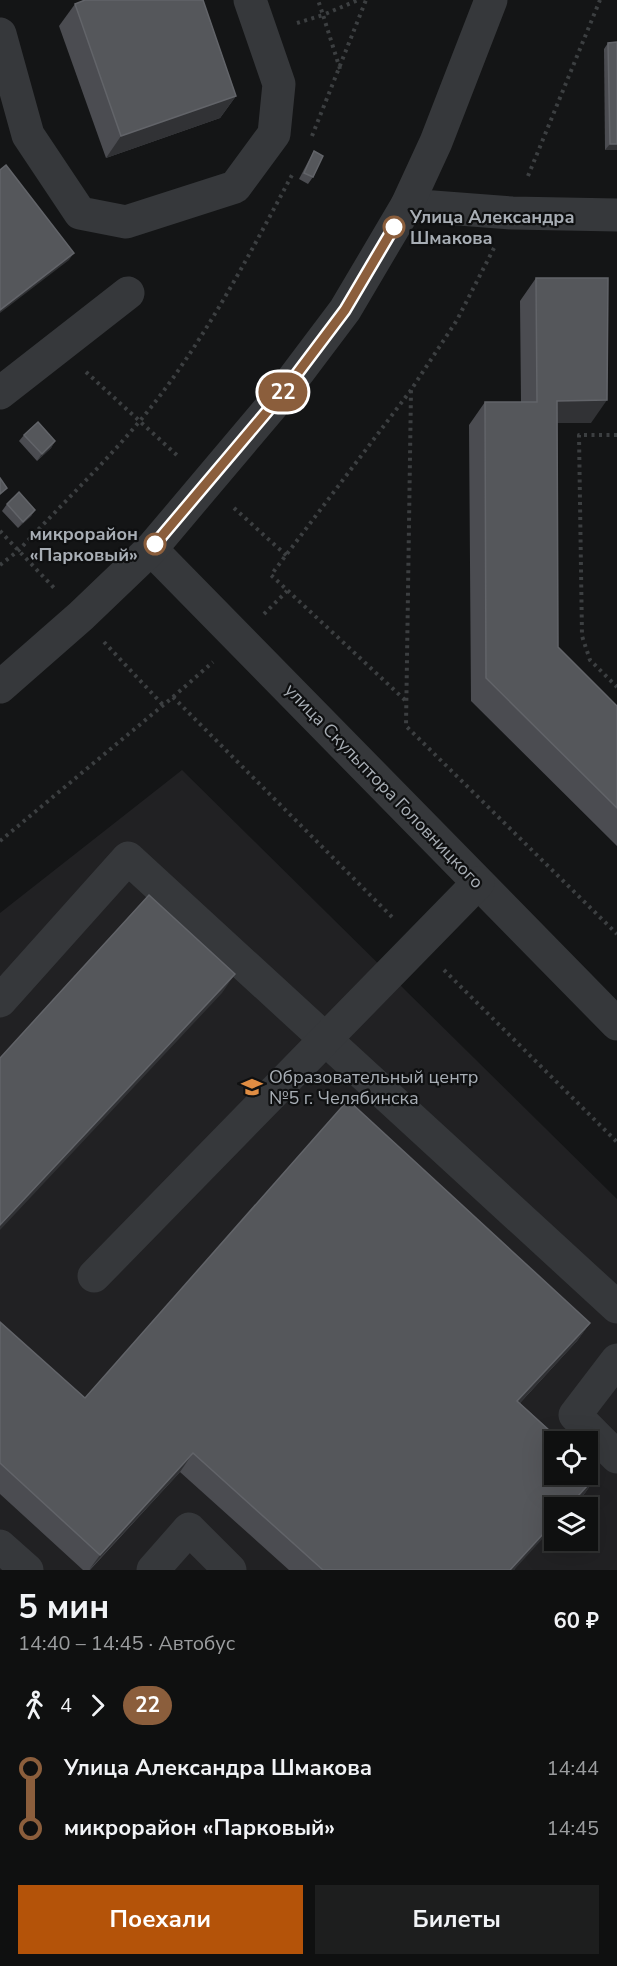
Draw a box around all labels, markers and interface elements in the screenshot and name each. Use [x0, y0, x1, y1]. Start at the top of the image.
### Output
place label: Улица Александра Шмакова [409, 205, 575, 250]
marker: Улица Александра Шмакова [383, 216, 405, 238]
line badge: 22 [256, 372, 310, 412]
text: 22 [270, 378, 296, 406]
place label: микрорайон «Парковый» [29, 522, 138, 567]
marker: микрорайон «Парковый» [144, 533, 166, 555]
street label: улица Скульптора Головницкого [279, 678, 489, 894]
place label: Образовательный центр №5 г. Челябинска [269, 1065, 478, 1110]
school or university icon: Образовательный центр №5 г. Челябинска [240, 1075, 264, 1099]
map controls [544, 1431, 598, 1551]
button: locate [544, 1431, 598, 1485]
button: layers [544, 1497, 598, 1551]
text: 5 мин [18, 1585, 109, 1630]
text: 60 ₽ [553, 1606, 599, 1636]
text: 14:40 – 14:45 · Автобус [18, 1630, 235, 1657]
icon: walk [18, 1689, 51, 1722]
icon: forward [81, 1689, 114, 1722]
text: 22 [135, 1691, 160, 1719]
text: 4 [60, 1692, 72, 1719]
text: Улица Александра Шмакова [64, 1753, 372, 1783]
text: 14:44 [546, 1755, 599, 1782]
text: микрорайон «Парковый» [64, 1813, 335, 1843]
text: 14:45 [546, 1815, 599, 1842]
button: Поехали [18, 1885, 303, 1954]
button: Билеты [315, 1885, 599, 1954]

